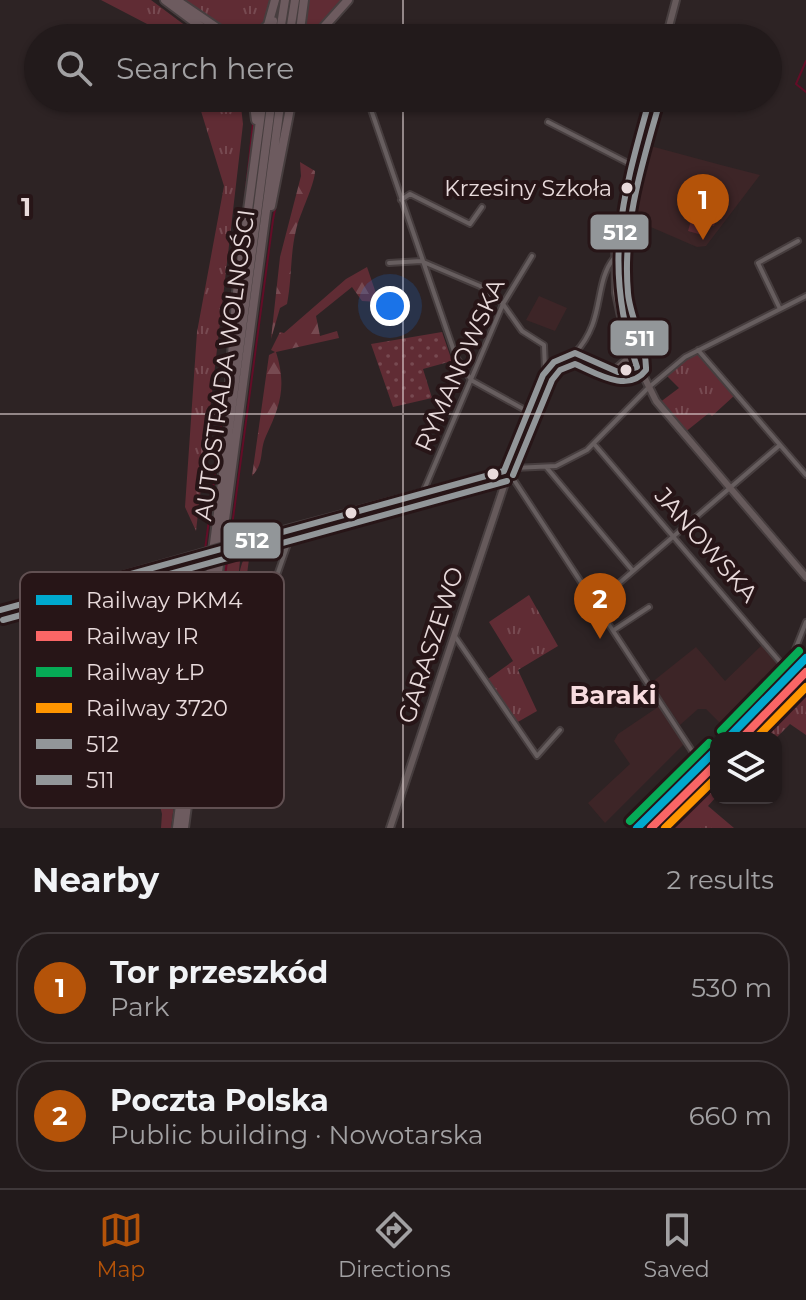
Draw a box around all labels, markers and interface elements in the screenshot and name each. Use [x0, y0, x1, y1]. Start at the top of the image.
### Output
search box [24, 24, 782, 112]
icon: search [52, 46, 96, 90]
text: Search here [116, 50, 294, 87]
pin: 1 [677, 174, 729, 240]
place label: Krzesiny Szkoła [444, 175, 612, 202]
marker: Krzesiny Szkoła [619, 180, 635, 196]
text: 1 [21, 191, 31, 223]
street label: AUTOSTRADA WOLNOŚCI [188, 207, 261, 523]
line badge: 512 [589, 213, 650, 251]
text: 512 [603, 219, 637, 246]
street label: RYMANOWSKA [408, 273, 511, 456]
your location [370, 286, 410, 326]
line badge: 511 [609, 319, 670, 357]
text: 511 [625, 325, 655, 352]
unlabelled marker [618, 362, 634, 378]
unlabelled marker [485, 466, 501, 482]
street label: JANOWSKA [648, 481, 765, 609]
unlabelled marker [343, 505, 359, 521]
line badge: 512 [222, 521, 282, 560]
text: 512 [235, 527, 269, 554]
street label: GARASZEWO [392, 563, 469, 727]
legend [20, 572, 284, 808]
pin: 2 [574, 573, 626, 639]
text: Railway PKM4 [86, 587, 243, 614]
text: Railway IR [86, 623, 198, 650]
text: Railway ŁP [86, 659, 205, 686]
district label: Baraki [569, 679, 657, 711]
text: Railway 3720 [86, 695, 228, 722]
text: 512 [86, 731, 119, 758]
map controls [710, 732, 782, 804]
button: layers [710, 732, 782, 804]
text: 511 [86, 767, 114, 794]
text: Nearby [32, 859, 159, 901]
text: 2 results [666, 864, 774, 896]
text: Tor przeszkód [110, 954, 328, 991]
text: 1 [55, 972, 65, 1004]
text: 530 m [691, 972, 772, 1004]
text: Park [110, 991, 169, 1023]
text: Poczta Polska [110, 1082, 329, 1119]
text: 2 [52, 1100, 68, 1132]
text: 660 m [689, 1100, 772, 1132]
text: Public building · Nowotarska [110, 1119, 483, 1151]
tab: Map [96, 1208, 145, 1283]
tab: Directions [338, 1208, 451, 1283]
tab: Saved [644, 1208, 710, 1283]

